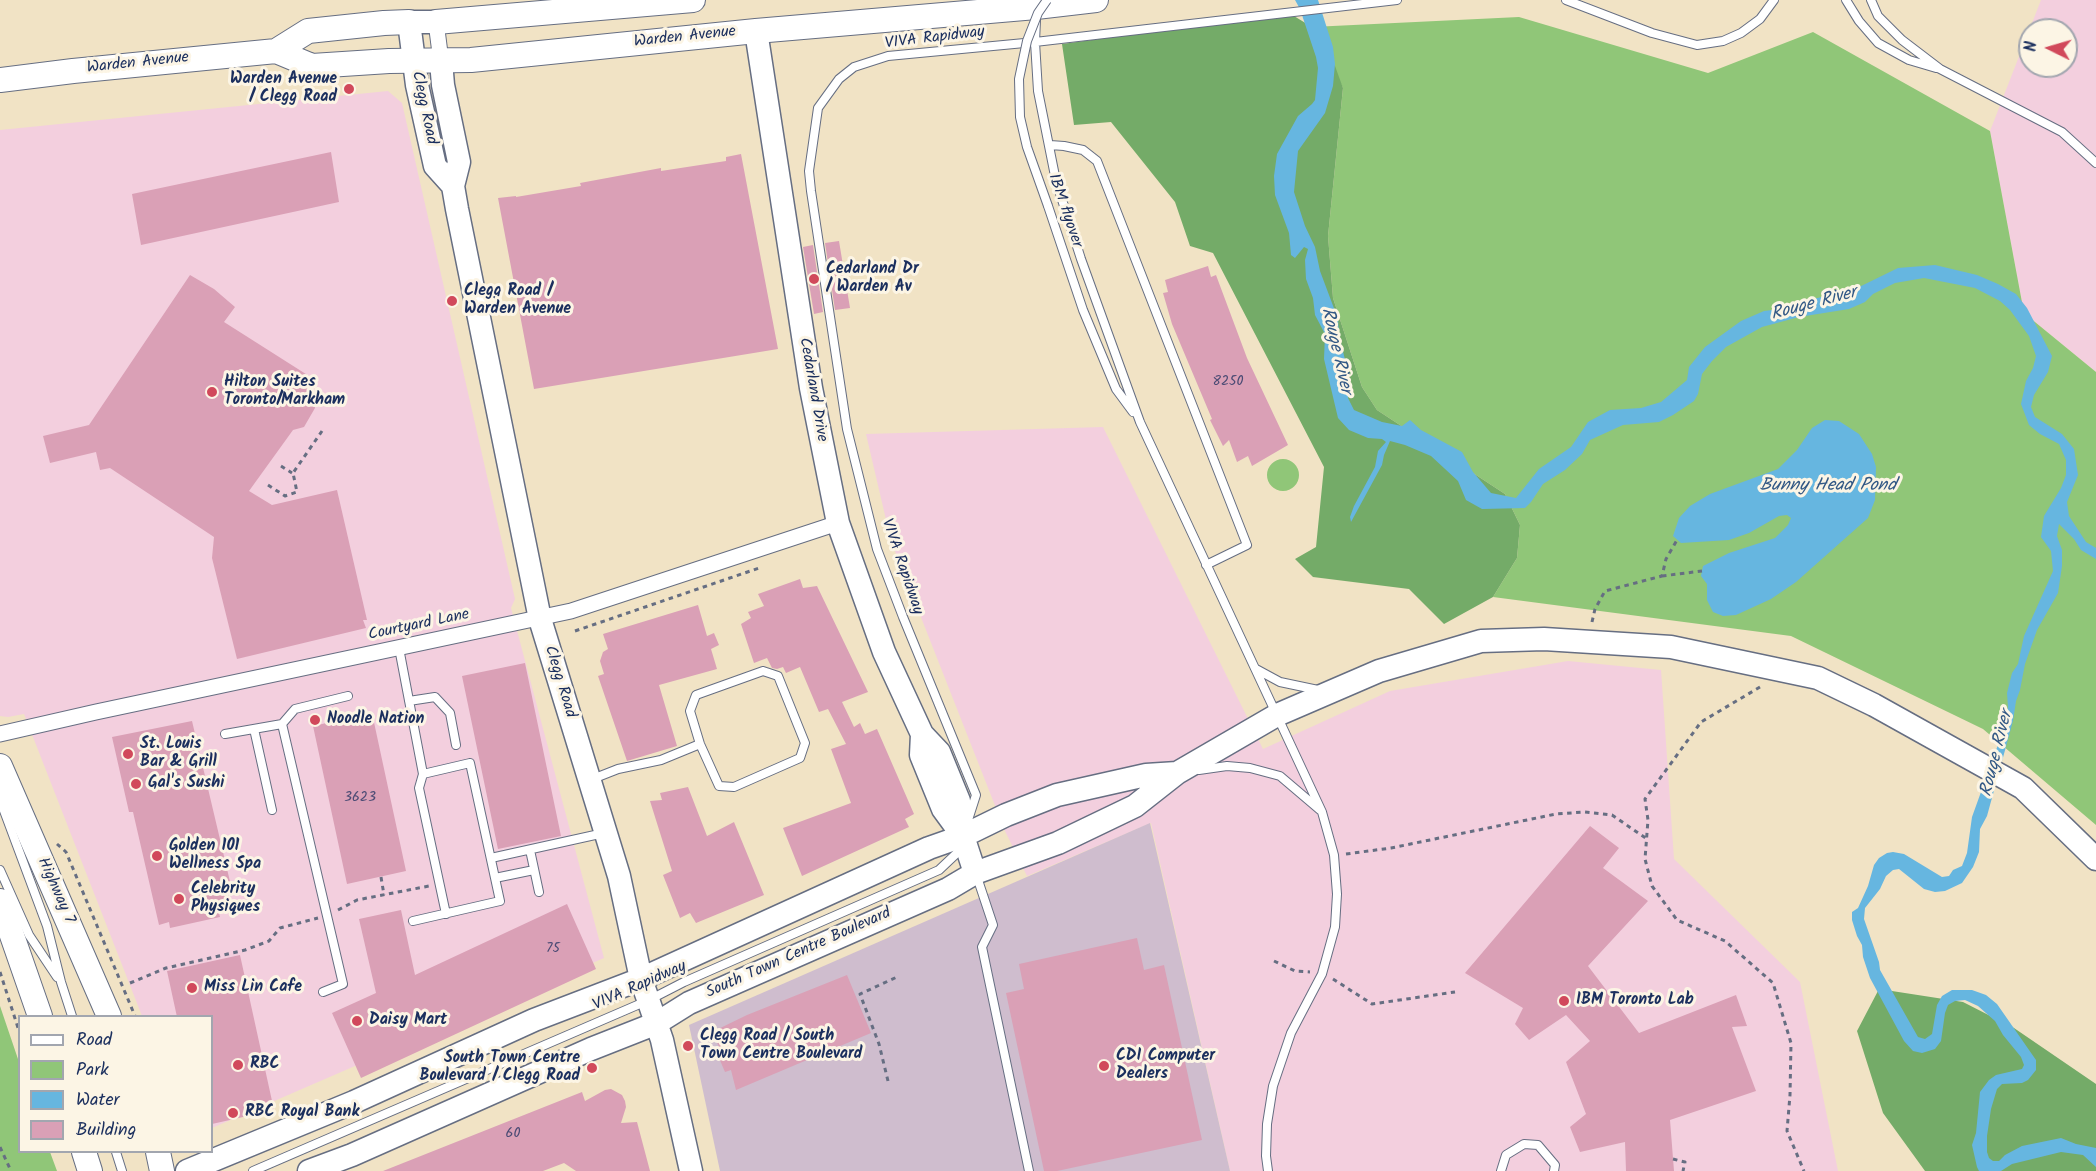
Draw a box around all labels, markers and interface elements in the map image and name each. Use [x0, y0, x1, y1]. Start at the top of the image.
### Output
north arrow [2018, 18, 2078, 78]
street label: Warden Avenue [633, 23, 737, 53]
street label: VIVA Rapidway [884, 23, 986, 55]
text: N [2019, 40, 2044, 53]
street label: Warden Avenue [86, 49, 190, 79]
place label: Warden Avenue / Clegg Road [230, 70, 337, 108]
street label: Clegg Road [406, 70, 440, 146]
marker: Warden Avenue / Clegg Road [342, 82, 356, 96]
street label: IBM flyover [1042, 172, 1086, 250]
place label: Cedarland Dr / Warden Av [826, 260, 919, 298]
marker: Cedarland Dr / Warden Av [807, 272, 821, 286]
place label: Clegg Road / Warden Avenue [464, 282, 571, 320]
water label: Rouge River [1769, 283, 1859, 327]
marker: Clegg Road / Warden Avenue [445, 294, 459, 308]
water label: Rouge River [1315, 306, 1355, 396]
street label: Cedarland Drive [793, 336, 831, 444]
place label: Hilton Suites Toronto/Markham [224, 373, 345, 411]
house number: 8250 [1212, 375, 1244, 391]
marker: Hilton Suites Toronto/Markham [205, 385, 219, 399]
water label: Bunny Head Pond [1760, 476, 1896, 498]
street label: VIVA Rapidway [876, 517, 926, 617]
street label: Courtyard Lane [367, 606, 471, 646]
street label: Clegg Road [539, 644, 579, 720]
water label: Rouge River [1977, 709, 2019, 799]
place label: Noodle Nation [327, 710, 424, 730]
marker: Noodle Nation [308, 713, 322, 727]
place label: St. Louis Bar & Grill [140, 735, 217, 773]
marker: St. Louis Bar & Grill [121, 747, 135, 761]
place label: Gal's Sushi [148, 774, 224, 794]
marker: Gal's Sushi [129, 777, 143, 791]
house number: 3623 [344, 791, 376, 807]
place label: Golden 101 Wellness Spa [169, 837, 261, 875]
marker: Golden 101 Wellness Spa [150, 849, 164, 863]
street label: Highway 7 [32, 855, 78, 927]
place label: Celebrity Physiques [191, 880, 260, 918]
marker: Celebrity Physiques [172, 892, 186, 906]
street label: South Town Centre Boulevard [704, 904, 894, 1004]
house number: 75 [546, 942, 560, 958]
street label: VIVA Rapidway [590, 958, 690, 1016]
place label: Miss Lin Cafe [204, 978, 302, 998]
marker: Miss Lin Cafe [185, 981, 199, 995]
place label: IBM Toronto Lab [1576, 991, 1694, 1011]
marker: IBM Toronto Lab [1557, 994, 1571, 1008]
place label: Daisy Mart [369, 1011, 447, 1031]
marker: Daisy Mart [350, 1014, 364, 1028]
legend [18, 1015, 213, 1153]
text: Road [76, 1026, 112, 1055]
place label: Clegg Road / South Town Centre Boulevard [700, 1027, 862, 1065]
marker: Clegg Road / South Town Centre Boulevard [681, 1039, 695, 1053]
place label: CDI Computer Dealers [1116, 1047, 1215, 1085]
place label: South Town Centre Boulevard / Clegg Road [420, 1049, 580, 1087]
place label: RBC [250, 1055, 279, 1075]
text: Park [76, 1056, 109, 1085]
marker: RBC [231, 1058, 245, 1072]
marker: CDI Computer Dealers [1097, 1059, 1111, 1073]
marker: South Town Centre Boulevard / Clegg Road [585, 1061, 599, 1075]
text: Water [76, 1086, 120, 1115]
place label: RBC Royal Bank [245, 1103, 359, 1123]
marker: RBC Royal Bank [226, 1106, 240, 1120]
text: Building [76, 1116, 136, 1145]
house number: 60 [506, 1127, 520, 1143]

